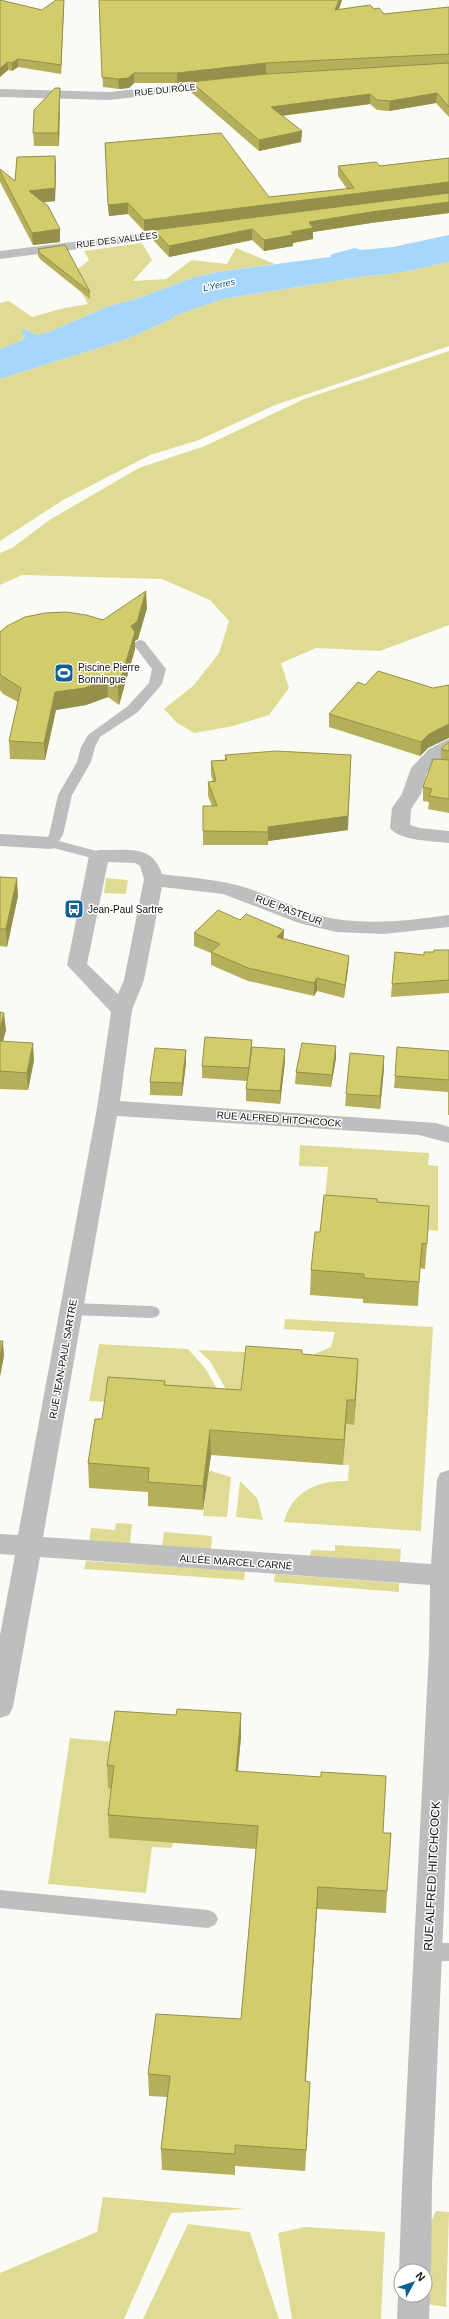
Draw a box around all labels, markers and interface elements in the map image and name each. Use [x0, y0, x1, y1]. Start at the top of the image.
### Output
street label: RUE DU RÔLE [134, 82, 196, 98]
street label: RUE DES VALLÉES [76, 230, 158, 250]
water label: L'Yerres [202, 276, 237, 294]
sports icon: Piscine Pierre Bonningue [53, 662, 75, 684]
place label: Piscine Pierre Bonningue [78, 662, 140, 685]
street label: RUE PASTEUR [254, 893, 324, 927]
bus stop icon: Jean-Paul Sartre [63, 898, 85, 920]
place label: Jean-Paul Sartre [88, 904, 163, 915]
street label: RUE ALFRED HITCHCOCK [216, 1109, 342, 1129]
street label: RUE JEAN-PAUL SARTRE [47, 1298, 79, 1420]
street label: ALLÉE MARCEL CARNÉ [179, 1552, 293, 1571]
street label: RUE ALFRED HITCHCOCK [421, 1801, 443, 1951]
north arrow [393, 2263, 433, 2303]
text: N [414, 2270, 428, 2284]

